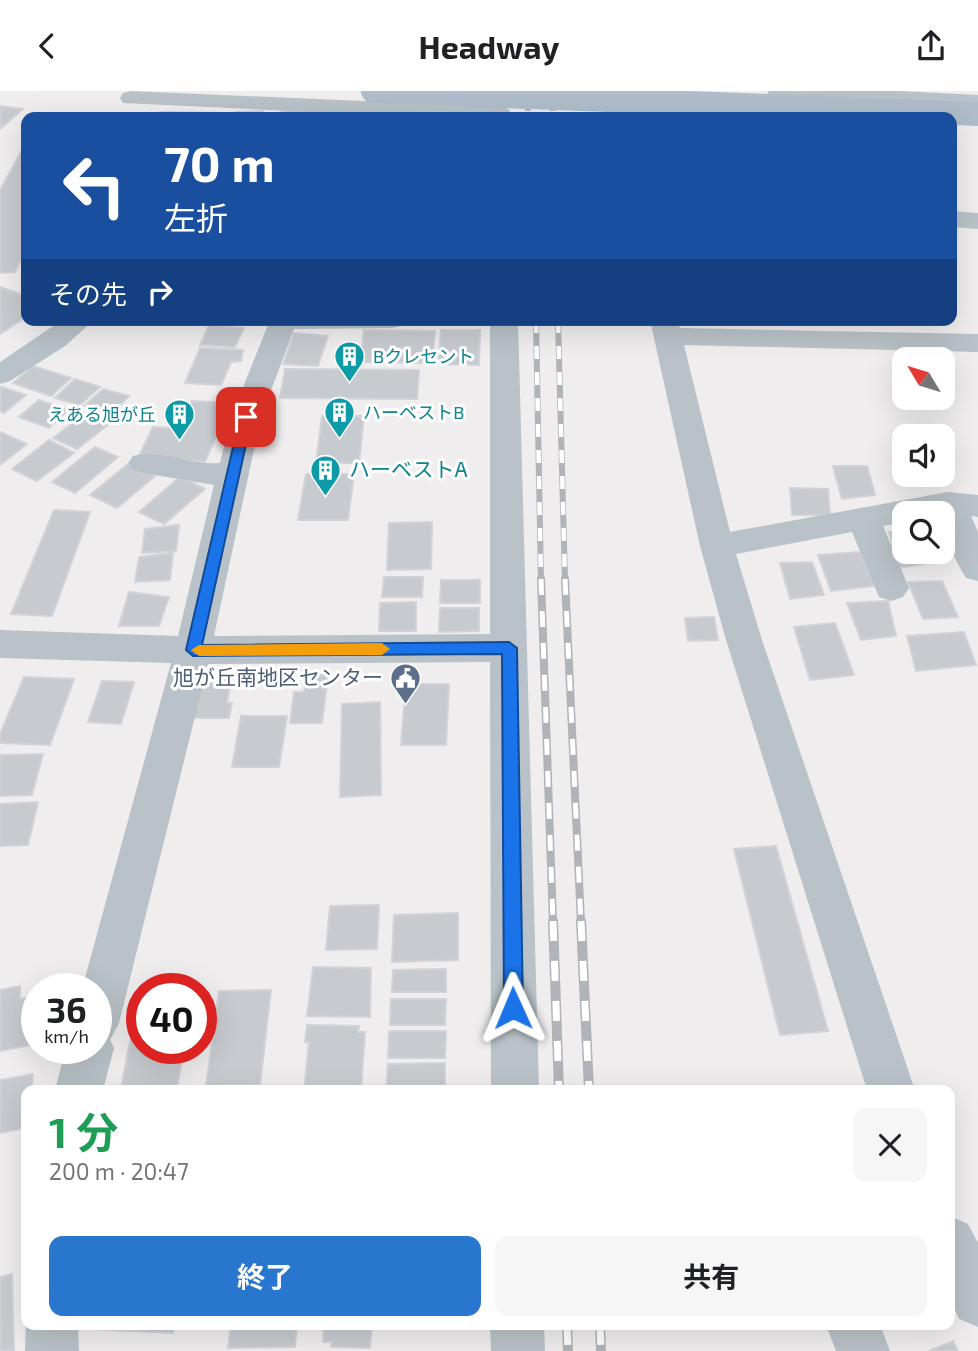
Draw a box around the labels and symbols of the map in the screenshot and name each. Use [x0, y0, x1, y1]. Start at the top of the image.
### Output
building icon: Bクレセント [333, 340, 367, 384]
place label: Bクレセント [373, 345, 474, 367]
north arrow [892, 347, 956, 409]
pin [216, 387, 276, 447]
building icon: ハーベストB [323, 396, 357, 440]
building icon: えある旭が丘 [162, 398, 196, 442]
place label: ハーベストB [363, 401, 465, 423]
place label: えある旭が丘 [48, 403, 156, 425]
building icon: ハーベストA [309, 453, 343, 497]
place label: ハーベストA [349, 456, 467, 481]
public building icon: 旭が丘南地区センター [389, 661, 423, 705]
place label: 旭が丘南地区センター [173, 664, 383, 689]
position arrow [476, 971, 550, 1045]
speed limit sign: 40 [126, 973, 217, 1064]

